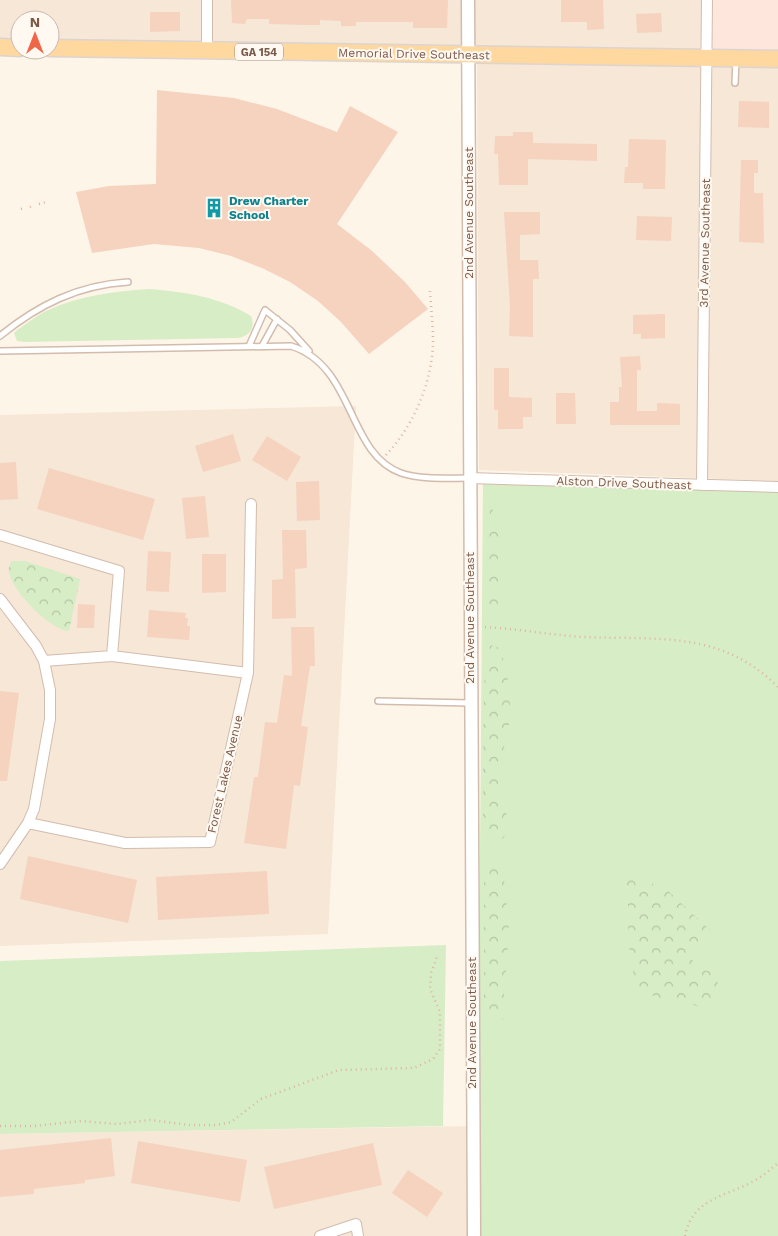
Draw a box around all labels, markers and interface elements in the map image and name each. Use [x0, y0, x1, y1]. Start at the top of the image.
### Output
north arrow [10, 10, 60, 60]
text: N [30, 14, 40, 30]
road number: GA 154 [235, 44, 283, 61]
street label: Memorial Drive Southeast [338, 46, 490, 62]
street label: 2nd Avenue Southeast [462, 147, 476, 279]
street label: 3rd Avenue Southeast [697, 178, 713, 308]
place label: Drew Charter School [229, 194, 309, 222]
building icon: Drew Charter School [203, 197, 225, 219]
street label: Alston Drive Southeast [556, 474, 692, 492]
street label: 2nd Avenue Southeast [463, 552, 477, 684]
street label: Forest Lakes Avenue [205, 714, 245, 834]
street label: 2nd Avenue Southeast [465, 957, 479, 1089]

